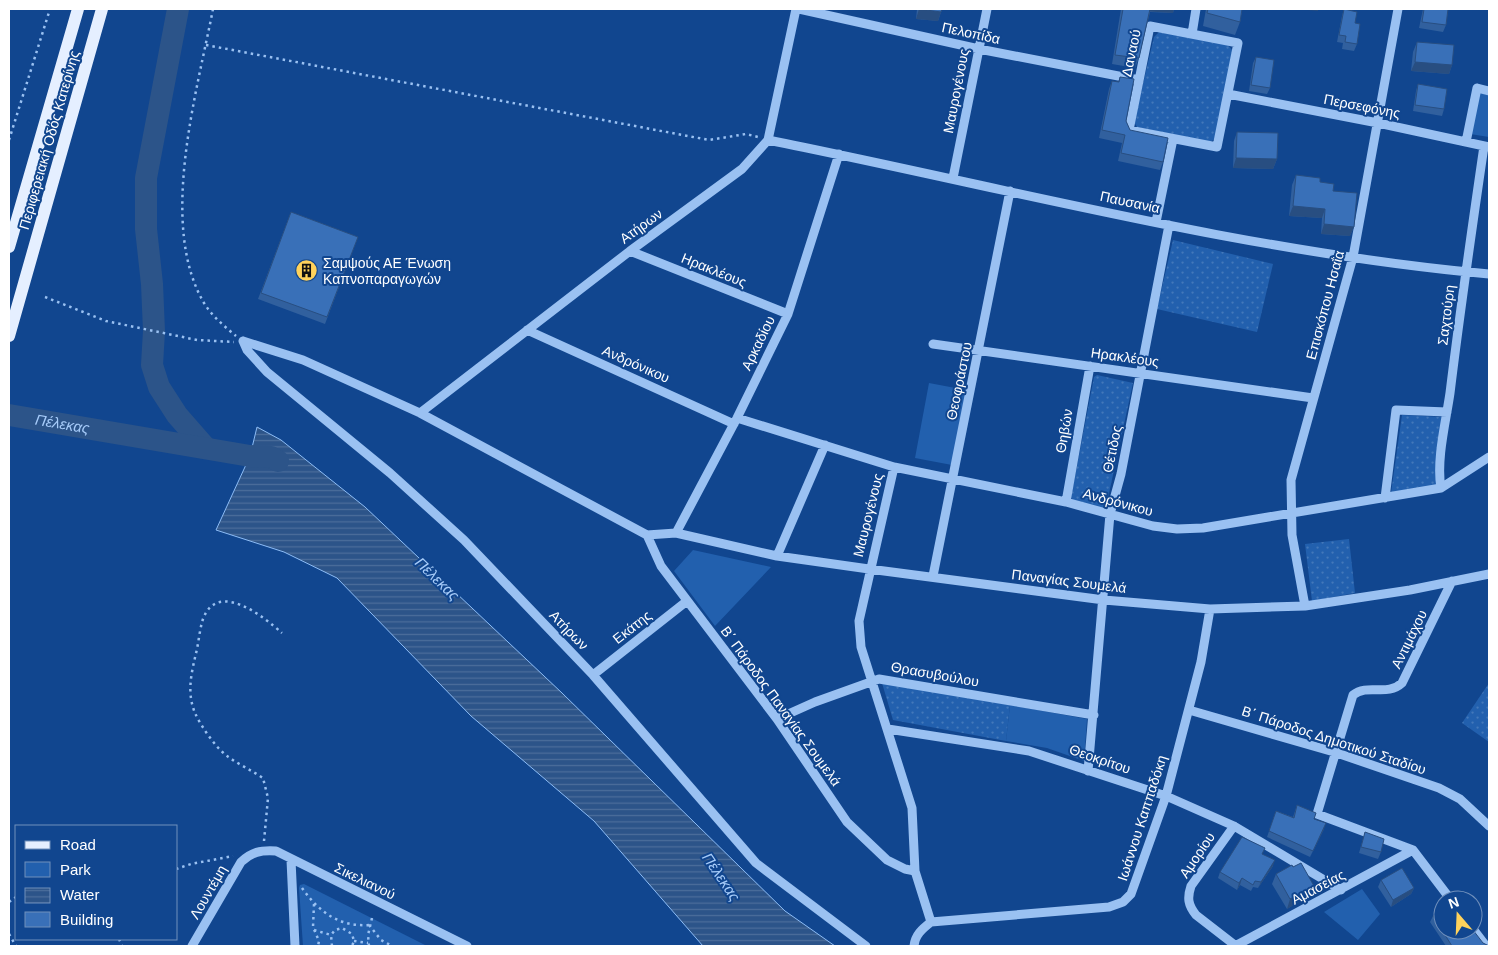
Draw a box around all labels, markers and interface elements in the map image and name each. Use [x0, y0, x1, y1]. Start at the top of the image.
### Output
street label: Πελοπίδα [940, 19, 1002, 47]
street label: Δαναού [1118, 28, 1144, 78]
street label: Μαυρογένους [940, 47, 972, 135]
street label: Περιφερειακή Οδός Κατερίνης [16, 48, 82, 231]
street label: Περσεφόνης [1322, 91, 1402, 121]
street label: Παυσανία [1099, 188, 1161, 216]
street label: Ατήρων [617, 205, 665, 247]
street label: Επισκόπου Ησαΐα [1303, 249, 1347, 361]
street label: Ηρακλέους [679, 250, 749, 290]
place label: Σαμψούς ΑΕ Ένωση Καπνοπαραγωγών [323, 255, 451, 287]
building icon: Σαμψούς ΑΕ Ένωση Καπνοπαραγωγών [295, 259, 319, 283]
street label: Σαχτούρη [1434, 284, 1458, 346]
street label: Αρκαδίου [738, 313, 778, 373]
street label: Θεοφράστου [943, 340, 975, 422]
street label: Ανδρόνικου [600, 342, 672, 386]
street label: Ηρακλέους [1090, 344, 1160, 370]
street label: Θηβών [1052, 408, 1076, 454]
water label: Πέλεκας [34, 411, 91, 437]
street label: Θέτιδος [1099, 424, 1125, 474]
street label: Μαυρογένους [850, 471, 886, 558]
street label: Ανδρόνικου [1081, 485, 1155, 519]
water label: Πέλεκας [412, 554, 463, 604]
street label: Παναγίας Σουμελά [1011, 566, 1127, 596]
street label: Ατήρων [546, 607, 592, 653]
street label: Εκάτης [610, 607, 655, 647]
street label: Αντιμάχου [1388, 607, 1430, 671]
street label: Β΄ Πάροδος Παναγίας Σουμελά [718, 623, 844, 789]
street label: Θρασυβούλου [890, 658, 980, 690]
street label: Β΄ Πάροδος Δημοτικού Σταδίου [1240, 703, 1428, 777]
street label: Θεοκρίτου [1067, 741, 1133, 777]
street label: Ιωάννου Καππαδόκη [1114, 753, 1170, 883]
legend [15, 825, 178, 940]
street label: Αμορίου [1176, 829, 1218, 881]
text: Road [60, 836, 96, 853]
water label: Πέλεκας [699, 849, 744, 905]
street label: Σικελιανού [332, 859, 398, 903]
text: Park [60, 861, 91, 878]
street label: Λουντέμη [186, 862, 230, 922]
street label: Αμασείας [1288, 866, 1348, 908]
text: Water [60, 886, 99, 903]
north arrow [1433, 890, 1483, 940]
text: N [1446, 893, 1461, 912]
text: Building [60, 911, 113, 928]

